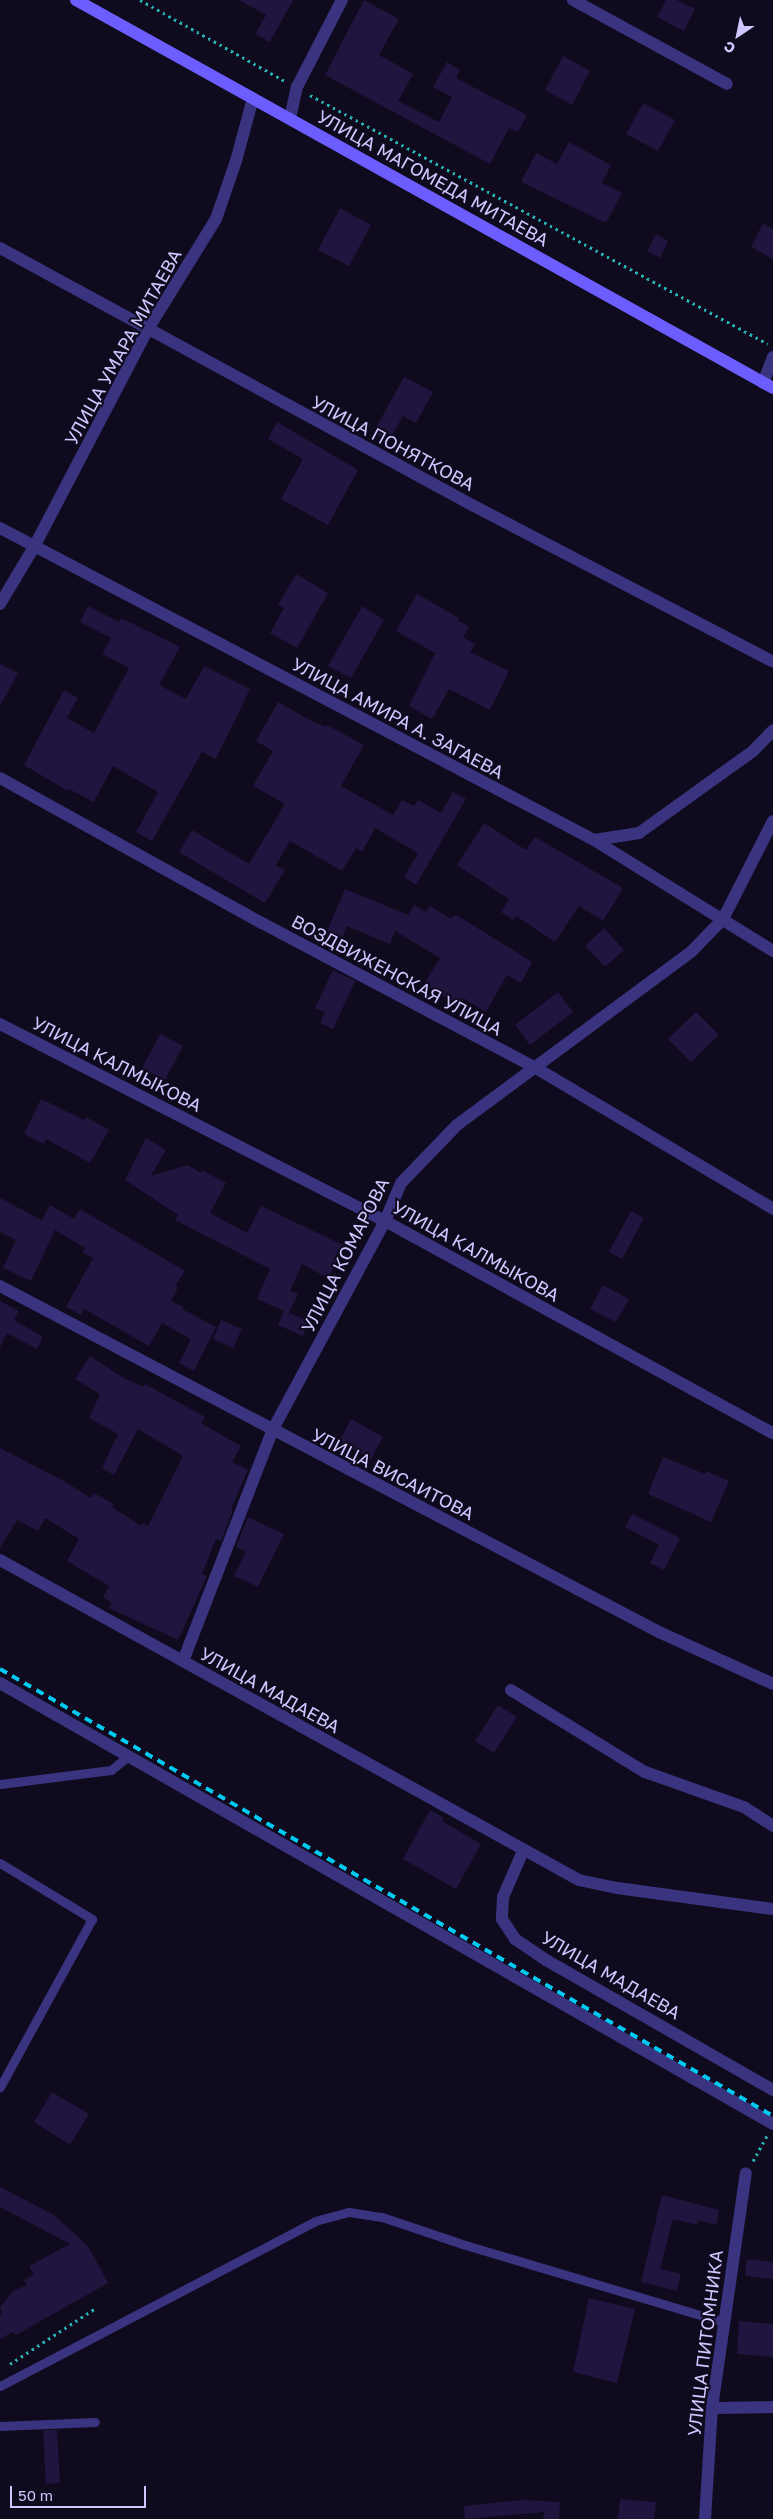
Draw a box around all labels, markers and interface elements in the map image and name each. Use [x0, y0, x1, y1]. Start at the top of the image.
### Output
north arrow [713, 10, 763, 60]
text: С [720, 38, 738, 58]
street label: УЛИЦА МАГОМЕДА МИТАЕВА [313, 105, 553, 251]
street label: УЛИЦА УМАРА МИТАЕВА [60, 245, 186, 449]
street label: УЛИЦА ПОНЯТКОВА [308, 391, 478, 495]
street label: УЛИЦА АМИРА А. ЗАГАЕВА [288, 653, 508, 783]
street label: ВОЗДВИЖЕНСКАЯ УЛИЦА [288, 910, 506, 1040]
street label: УЛИЦА КАЛМЫКОВА [29, 1012, 205, 1116]
street label: УЛИЦА КОМАРОВА [297, 1174, 393, 1336]
street label: УЛИЦА КАЛМЫКОВА [389, 1196, 563, 1306]
street label: УЛИЦА ВИСАИТОВА [308, 1424, 478, 1524]
street label: УЛИЦА МАДАЕВА [196, 1643, 344, 1737]
street label: УЛИЦА МАДАЕВА [538, 1926, 684, 2024]
street label: УЛИЦА ПИТОМНИКА [683, 2249, 727, 2437]
scale bar [12, 2476, 149, 2508]
text: 50 m [18, 2486, 53, 2504]

